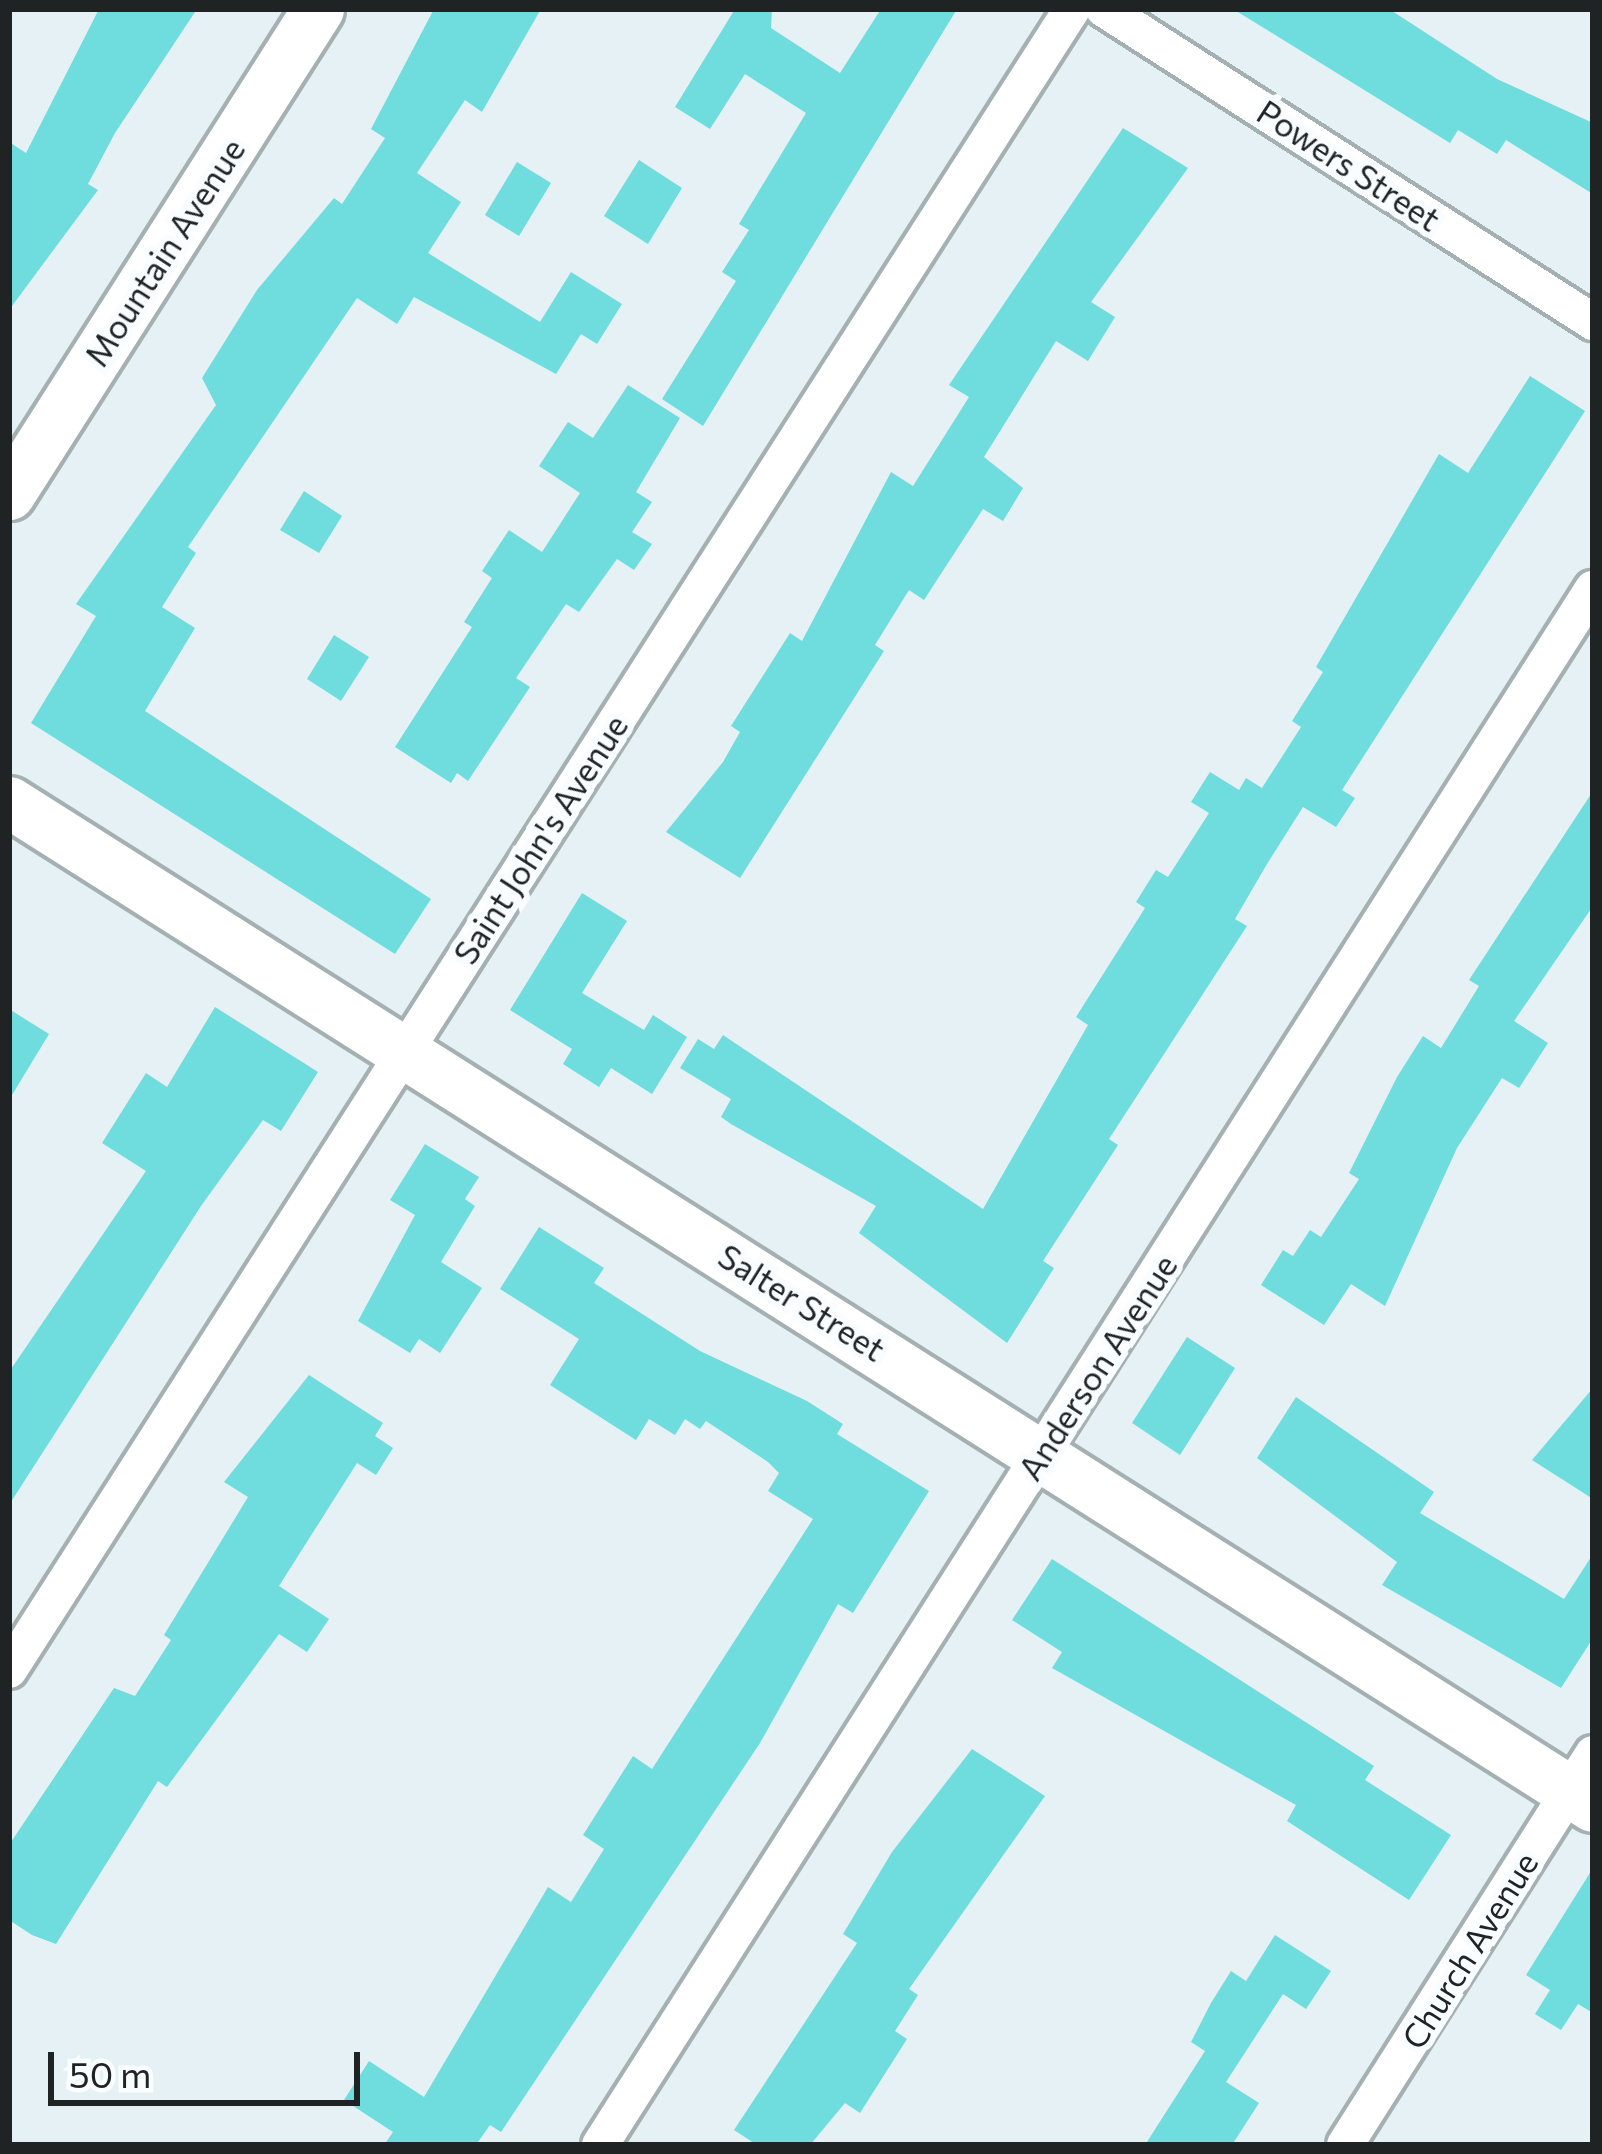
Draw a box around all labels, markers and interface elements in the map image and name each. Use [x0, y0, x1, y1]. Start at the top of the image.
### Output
street label: Powers Street [1250, 91, 1448, 239]
street label: Mountain Avenue [76, 131, 252, 373]
street label: Saint John's Avenue [445, 707, 635, 971]
street label: Salter Street [712, 1235, 892, 1369]
street label: Anderson Avenue [1009, 1247, 1185, 1487]
street label: Church Avenue [1393, 1844, 1545, 2056]
scale bar [54, 2028, 366, 2102]
text: 50 m [69, 2051, 151, 2095]

